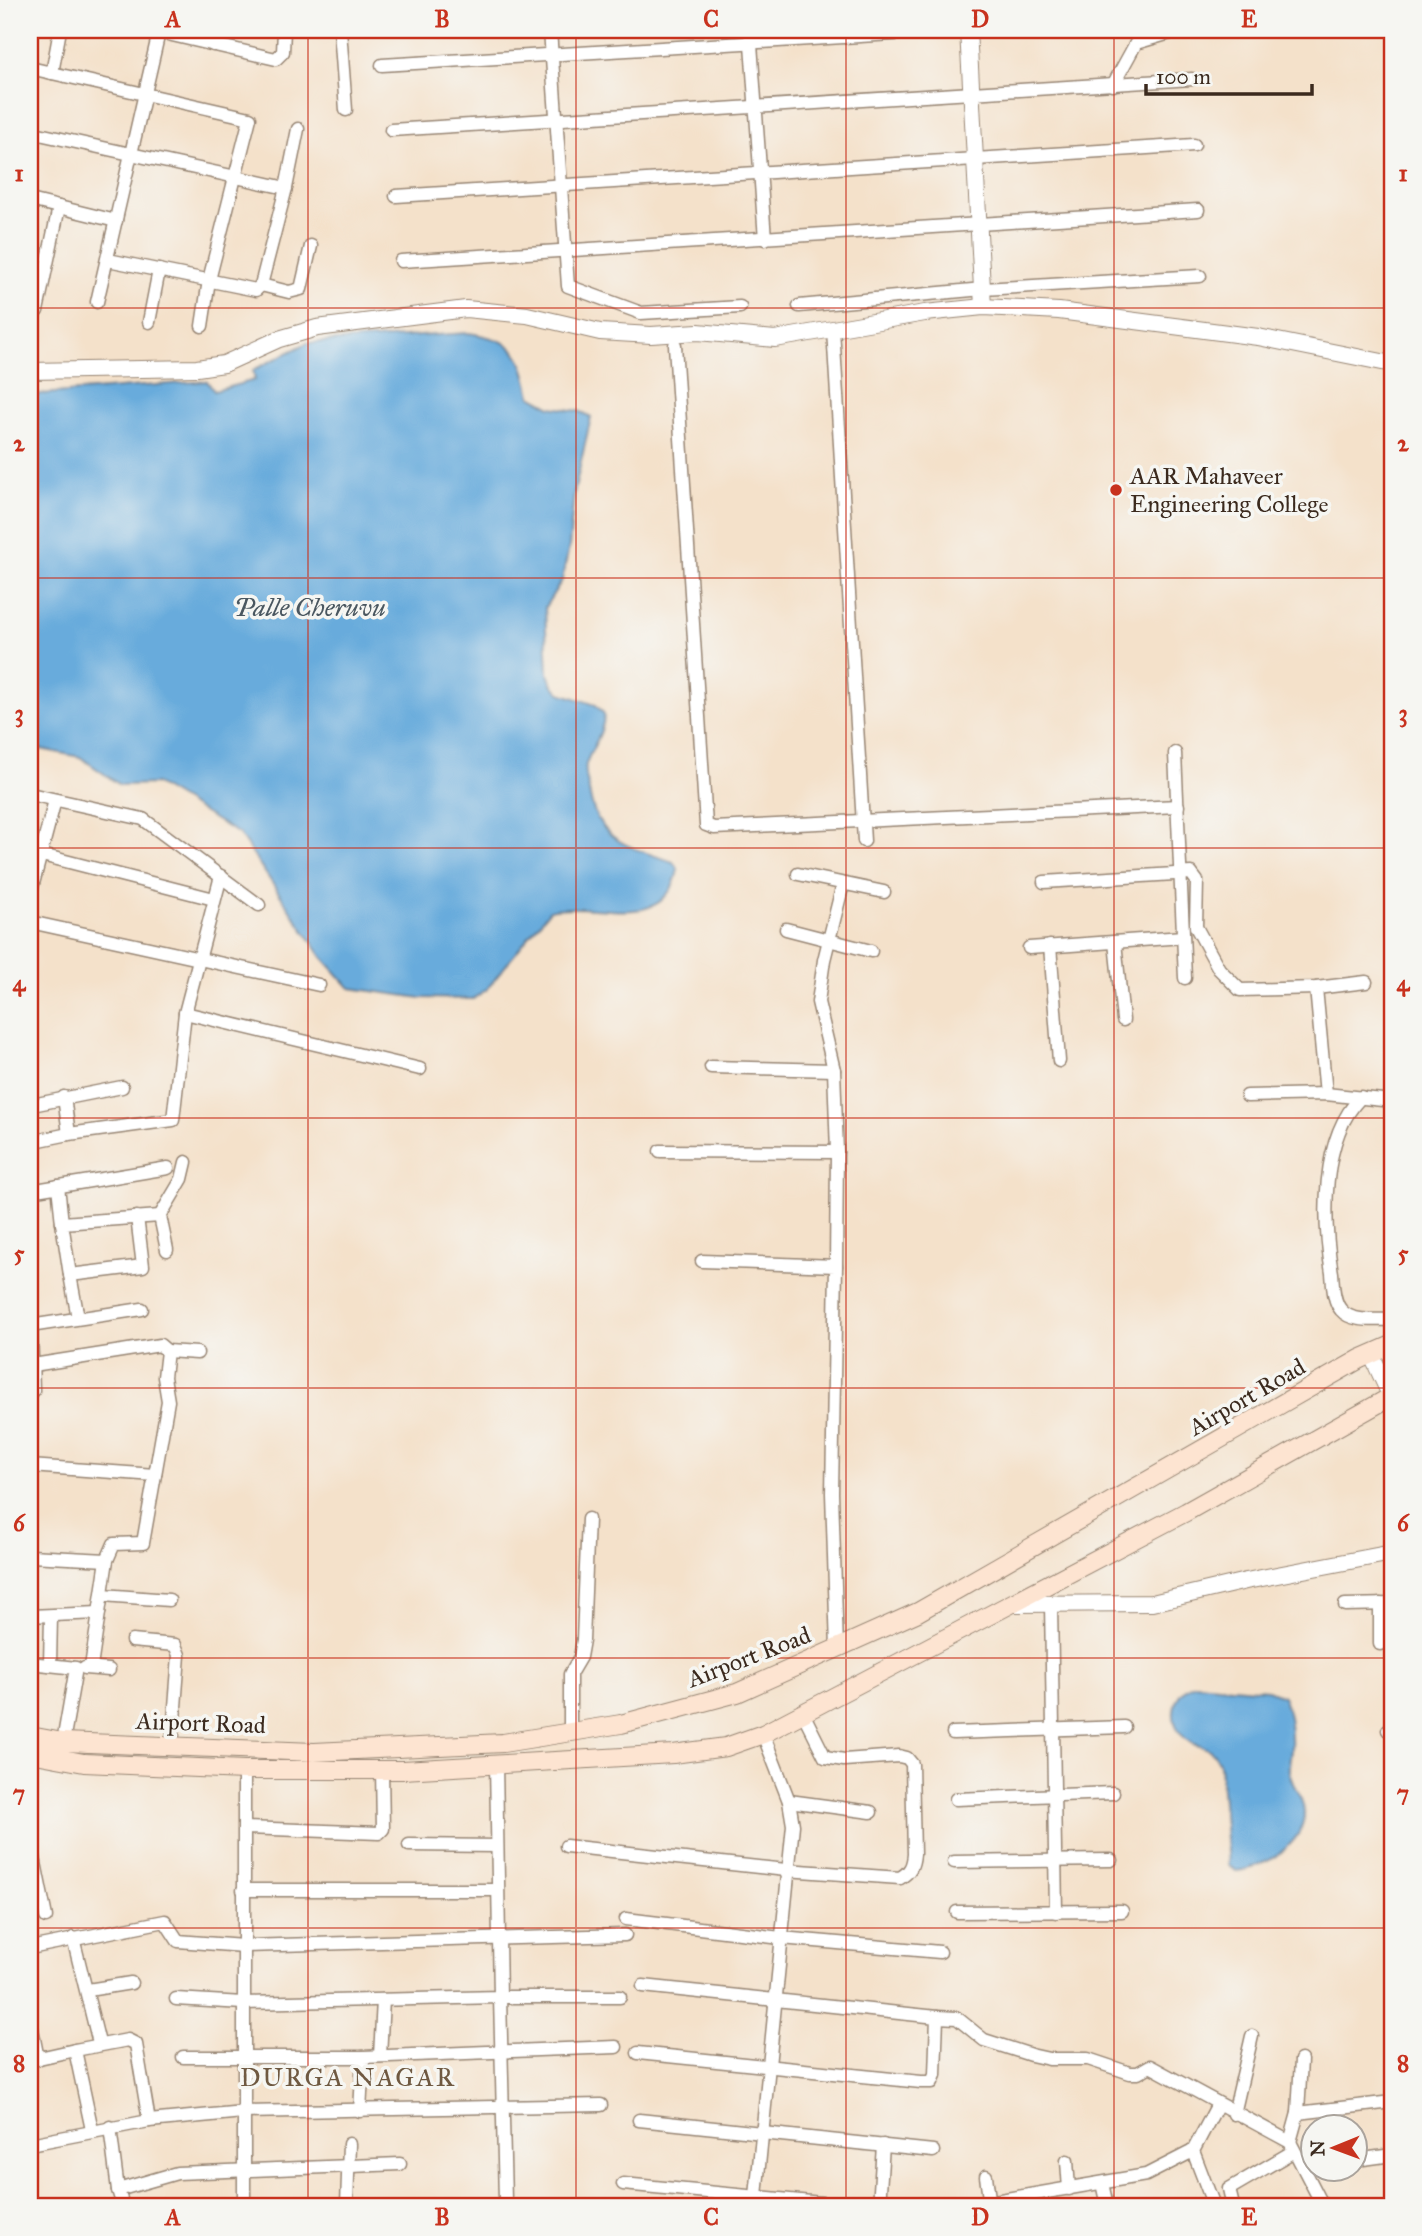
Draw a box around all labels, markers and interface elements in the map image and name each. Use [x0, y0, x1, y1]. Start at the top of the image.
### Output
text: A [163, 5, 181, 33]
text: B [434, 5, 450, 33]
text: C [703, 5, 719, 33]
text: D [971, 5, 989, 33]
text: E [1241, 5, 1258, 33]
scale bar [1146, 52, 1312, 96]
text: 100 m [1156, 64, 1211, 90]
text: 1 [14, 159, 24, 187]
text: 1 [1398, 159, 1408, 187]
text: 2 [13, 429, 25, 457]
text: 2 [1397, 429, 1409, 457]
place label: AAR Mahaveer Engineering College [1129, 461, 1329, 519]
marker: AAR Mahaveer Engineering College [1108, 482, 1124, 498]
water label: Palle Cheruvu [234, 591, 386, 623]
text: 3 [14, 699, 24, 728]
text: 3 [1398, 699, 1408, 728]
text: 4 [13, 969, 27, 997]
text: 4 [1397, 969, 1411, 997]
text: 5 [14, 1239, 25, 1267]
text: 5 [1398, 1239, 1409, 1267]
street label: Airport Road [1182, 1352, 1311, 1443]
text: 6 [13, 1509, 26, 1537]
text: 6 [1397, 1509, 1410, 1537]
street label: Airport Road [682, 1620, 815, 1695]
street label: Airport Road [135, 1706, 266, 1740]
text: 7 [13, 1779, 25, 1807]
text: 7 [1397, 1779, 1409, 1807]
text: 8 [13, 2049, 25, 2077]
text: 8 [1397, 2049, 1409, 2077]
district label: DURGA NAGAR [240, 2061, 456, 2093]
north arrow [1300, 2114, 1370, 2184]
text: N [1306, 2140, 1329, 2157]
text: A [163, 2203, 181, 2231]
text: B [434, 2203, 450, 2231]
text: C [703, 2203, 719, 2231]
text: D [971, 2203, 989, 2231]
text: E [1241, 2203, 1258, 2231]

